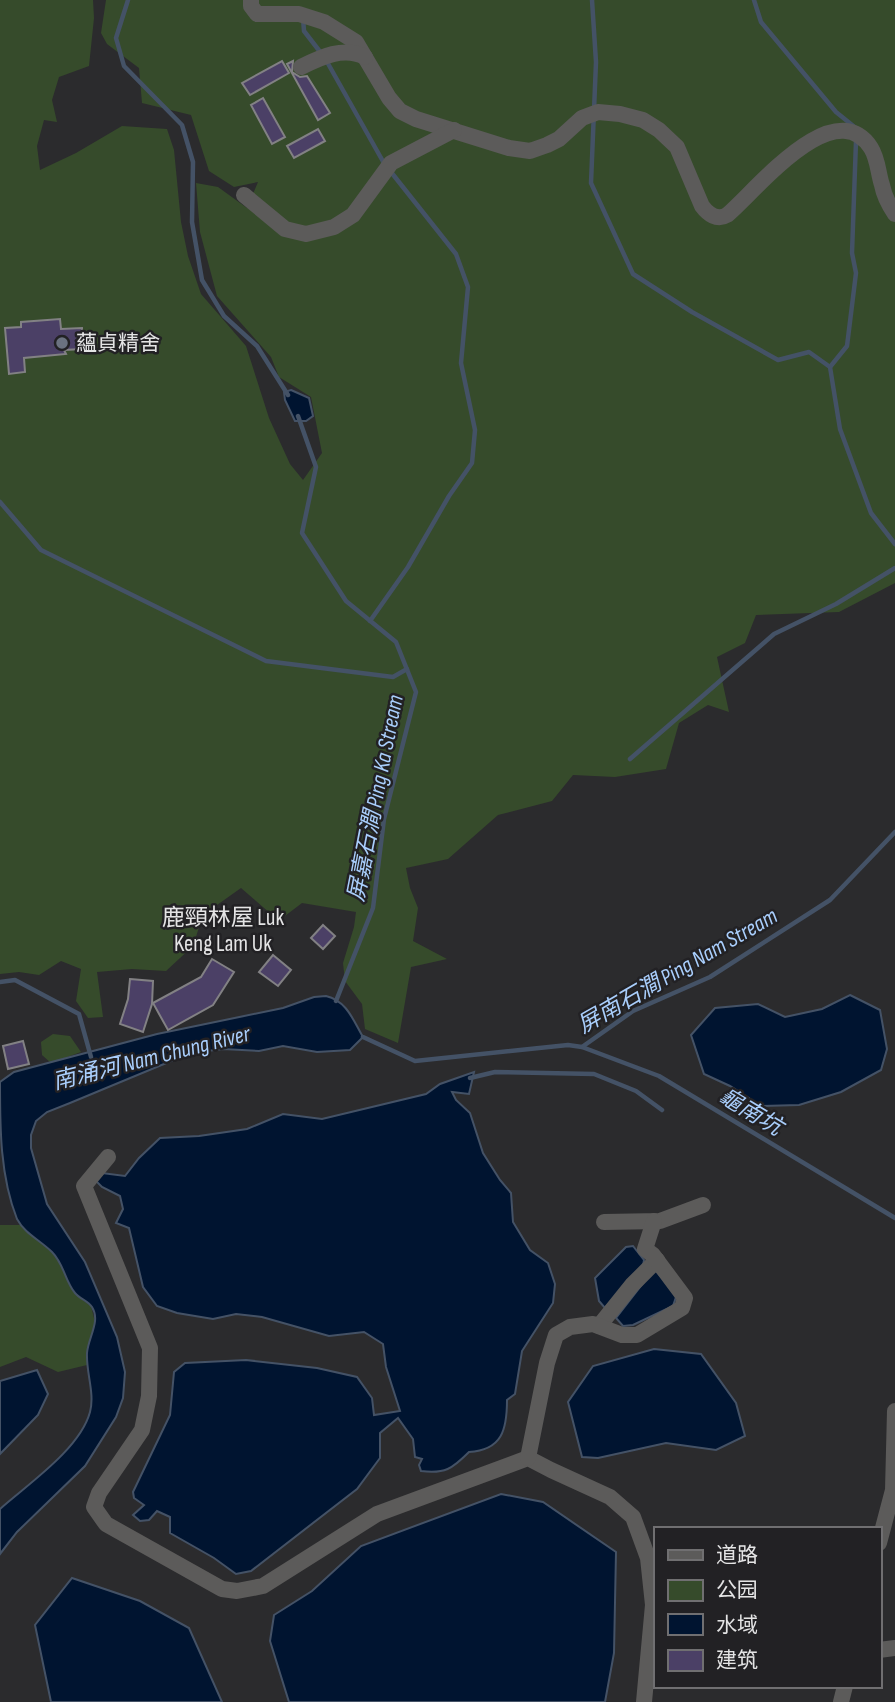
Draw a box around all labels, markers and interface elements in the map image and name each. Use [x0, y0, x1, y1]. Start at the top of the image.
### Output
place label: 蘊貞精舍 [76, 331, 160, 356]
marker: 蘊貞精舍 [54, 335, 70, 351]
water label: 屏嘉石澗 Ping Ka Stream [342, 692, 410, 904]
water label: 屏南石澗 Ping Nam Stream [573, 902, 783, 1040]
district label: 鹿頸林屋 Luk Keng Lam Uk [162, 904, 284, 958]
water label: 南涌河 Nam Chung River [50, 1020, 254, 1096]
water label: 龜南坑 [714, 1082, 790, 1143]
legend [654, 1527, 881, 1688]
text: 道路 [716, 1543, 758, 1568]
text: 公园 [716, 1578, 758, 1603]
text: 水域 [716, 1613, 758, 1638]
text: 建筑 [716, 1648, 758, 1673]

